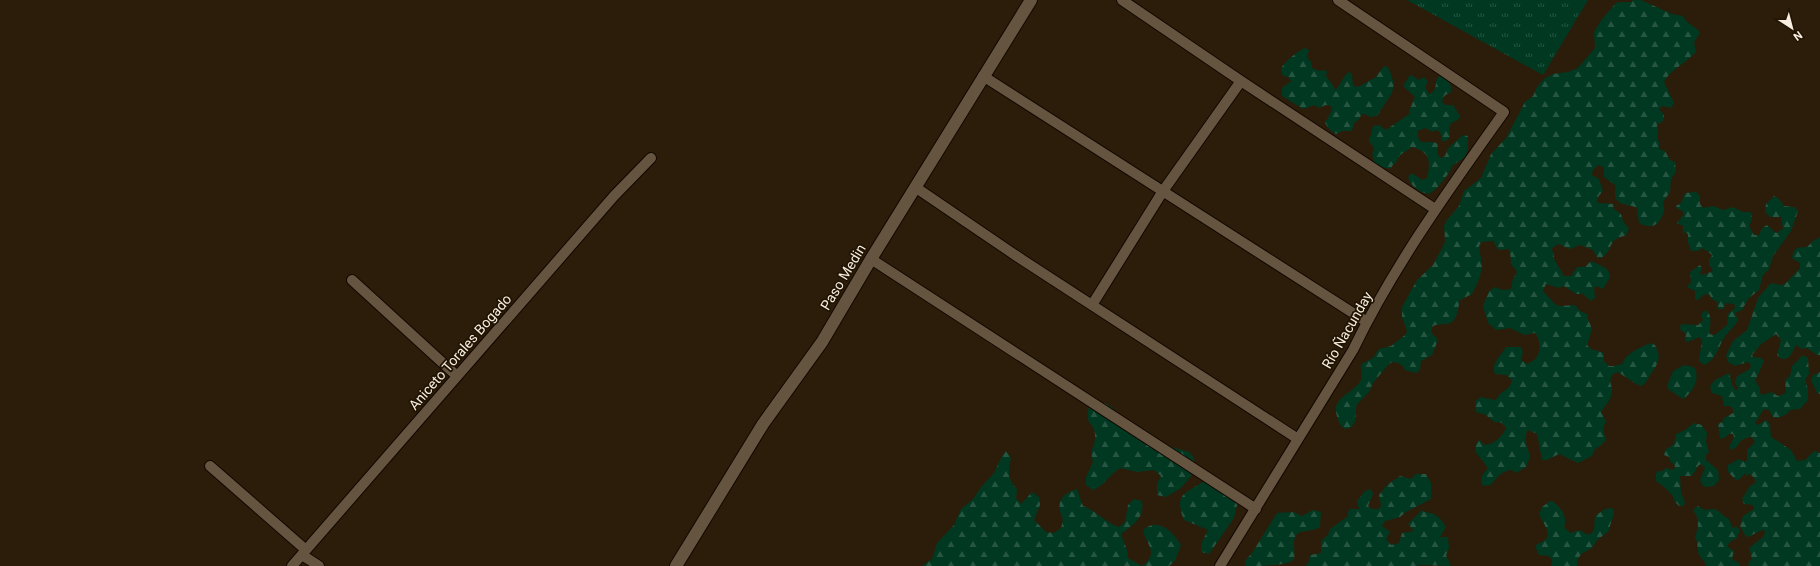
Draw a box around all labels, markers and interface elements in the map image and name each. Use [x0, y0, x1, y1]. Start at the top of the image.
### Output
north arrow [1772, 8, 1812, 48]
text: N [1790, 28, 1805, 43]
street label: Paso Medin [817, 241, 869, 313]
street label: Río Ñacunday [1318, 288, 1376, 371]
street label: Aniceto Torales Bogado [405, 291, 515, 413]

